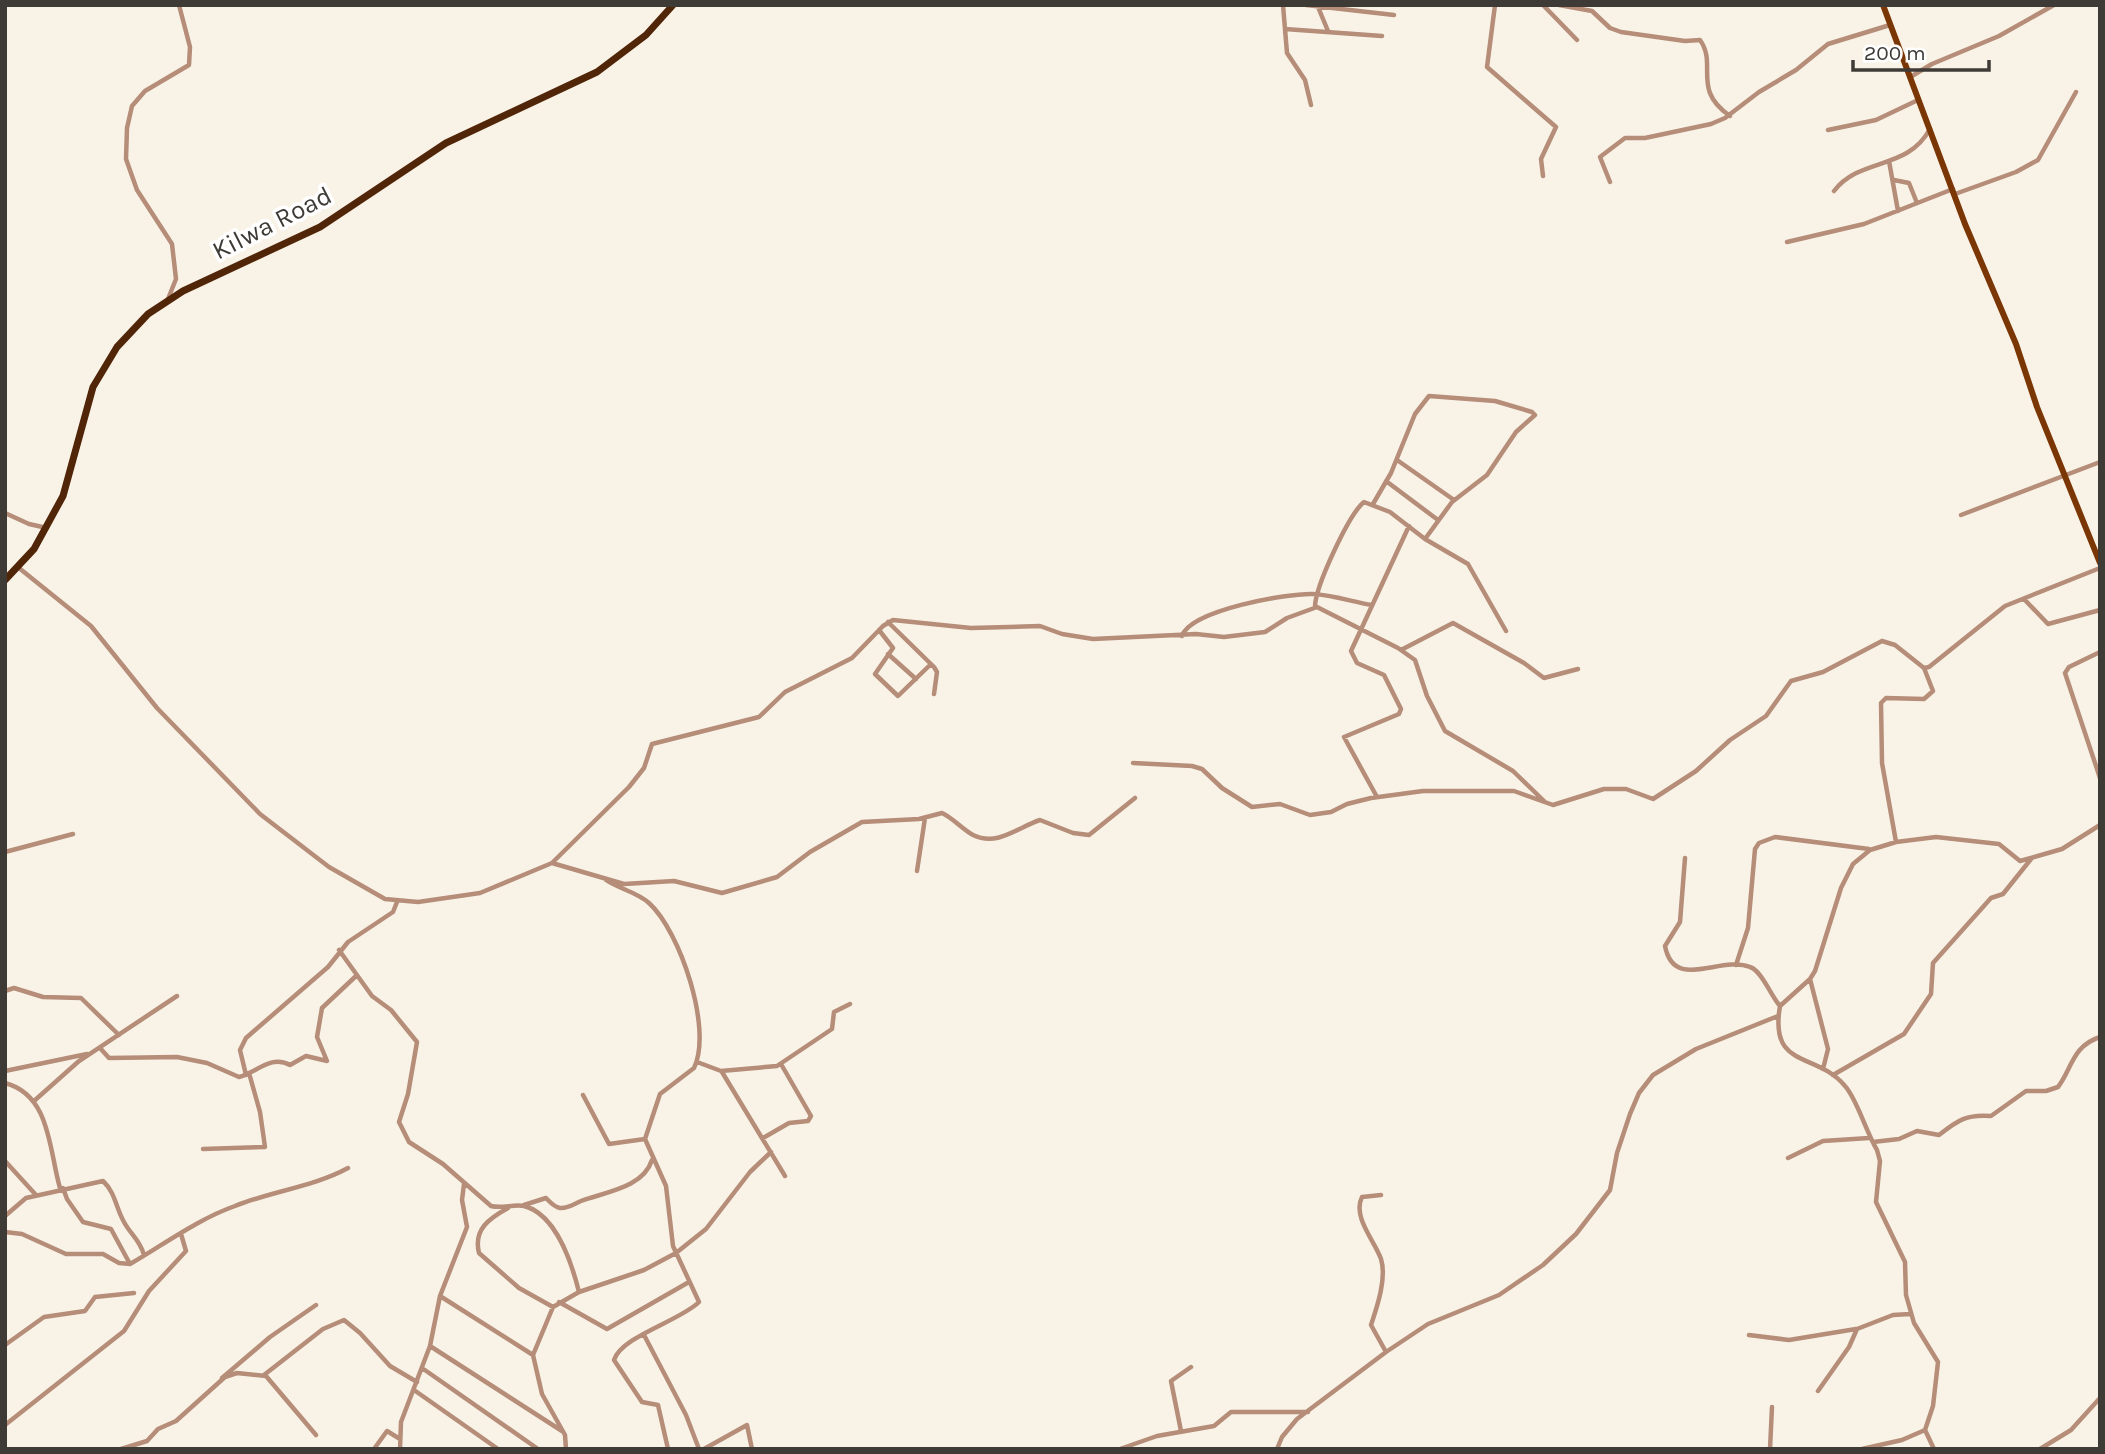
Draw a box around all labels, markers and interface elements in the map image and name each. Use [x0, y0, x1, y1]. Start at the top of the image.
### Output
scale bar [1853, 28, 1990, 72]
text: 200 m [1864, 41, 1926, 65]
street label: Kilwa Road [207, 180, 337, 266]

